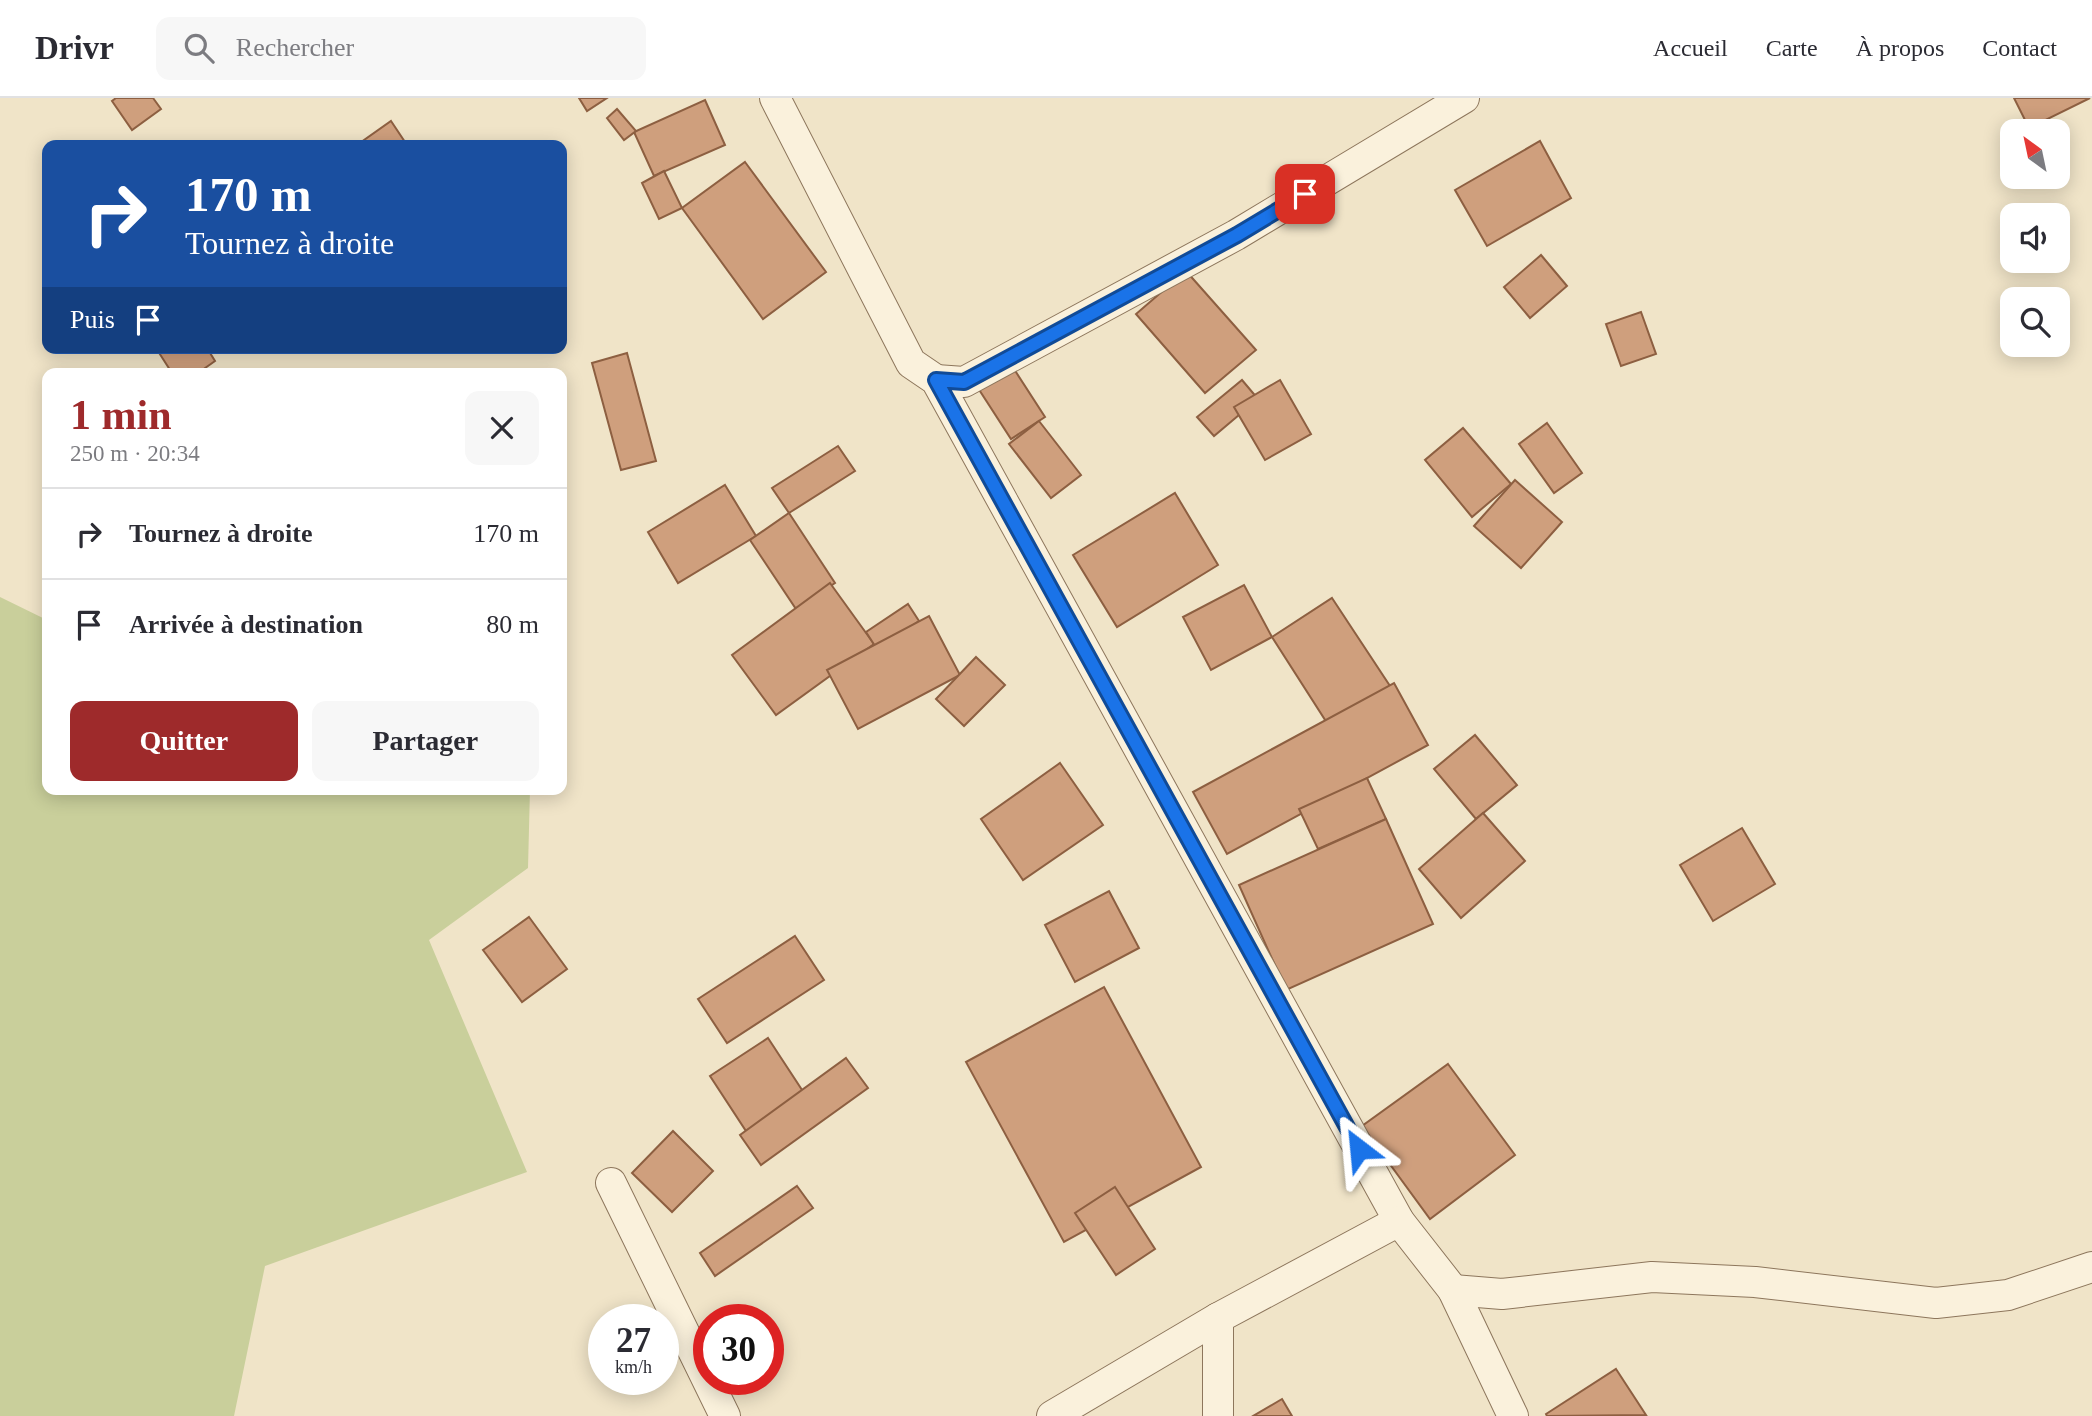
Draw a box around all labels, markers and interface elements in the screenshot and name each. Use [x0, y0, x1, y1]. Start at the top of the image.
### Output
search box [156, 17, 646, 80]
icon: search [180, 29, 218, 67]
text: Drivr [35, 30, 114, 66]
text: Rechercher [236, 33, 354, 62]
text: Accueil [1653, 35, 1728, 61]
text: Carte [1766, 35, 1818, 61]
text: À propos [1856, 35, 1944, 61]
text: Contact [1982, 35, 2057, 61]
north arrow [2000, 119, 2070, 189]
map controls [2000, 119, 2070, 357]
pin [1275, 164, 1335, 224]
text: 170 m [185, 167, 312, 222]
icon: right [70, 168, 161, 259]
icon: arrive [1286, 175, 1324, 213]
button: sound [2000, 203, 2070, 273]
text: Tournez à droite [185, 225, 394, 261]
button: search [2000, 287, 2070, 357]
icon: arrive [129, 301, 167, 339]
text: Puis [70, 305, 115, 334]
button: close [465, 391, 539, 465]
text: 1 min [70, 392, 172, 438]
text: 250 m · 20:34 [70, 441, 200, 466]
icon: right [70, 515, 108, 553]
text: Tournez à droite [129, 519, 312, 548]
text: 170 m [473, 519, 539, 548]
icon: arrive [70, 606, 108, 644]
text: Arrivée à destination [129, 610, 363, 639]
text: 80 m [486, 610, 539, 639]
button: Quitter [70, 701, 298, 781]
button: Partager [312, 701, 539, 781]
position arrow [1322, 1112, 1396, 1186]
speed limit sign: 30 [693, 1304, 784, 1395]
text: 27 [616, 1321, 651, 1360]
text: km/h [615, 1357, 652, 1377]

